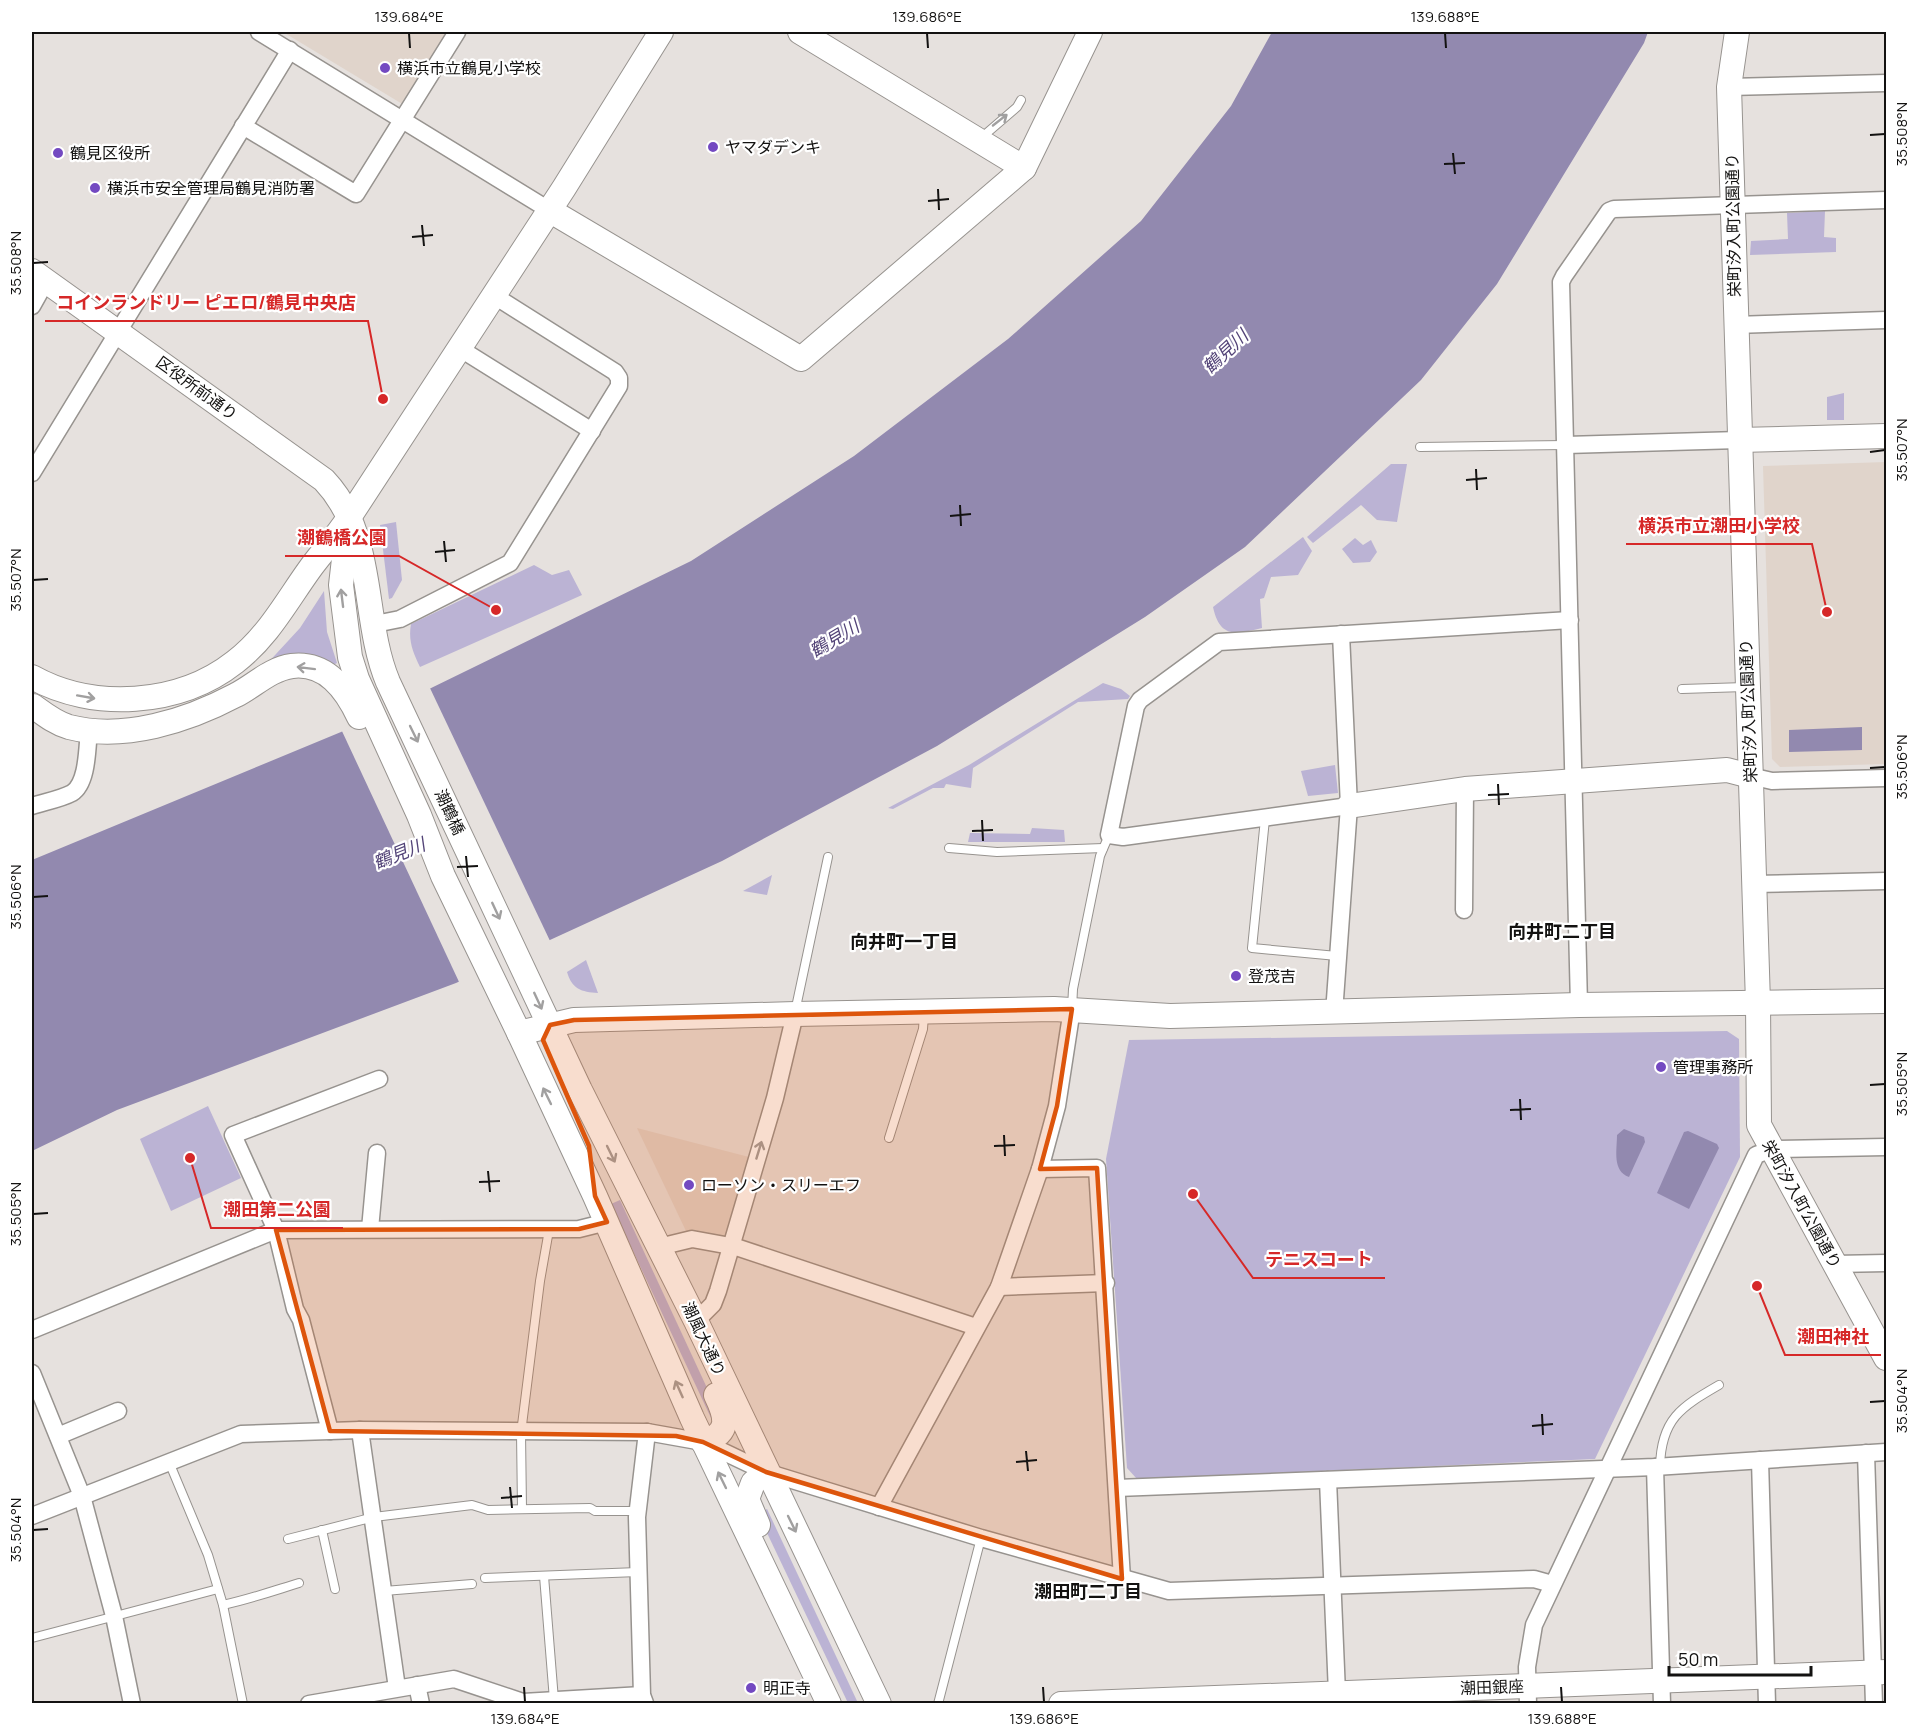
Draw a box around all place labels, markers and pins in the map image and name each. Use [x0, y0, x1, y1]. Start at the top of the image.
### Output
place label: 横浜市立鶴見小学校 [397, 57, 541, 79]
marker: 横浜市立鶴見小学校 [378, 61, 392, 75]
place label: ヤマダデンキ [725, 136, 821, 158]
marker: ヤマダデンキ [706, 140, 720, 154]
place label: 鶴見区役所 [70, 142, 150, 164]
marker: 鶴見区役所 [51, 146, 65, 160]
place label: 横浜市安全管理局鶴見消防署 [107, 177, 315, 199]
marker: 横浜市安全管理局鶴見消防署 [88, 181, 102, 195]
callout: コインランドリー ピエロ/鶴見中央店 [45, 285, 368, 321]
callout: 横浜市立潮田小学校 [1626, 508, 1812, 544]
callout: 潮鶴橋公園 [285, 520, 399, 556]
place label: 登茂吉 [1248, 965, 1296, 987]
marker: 登茂吉 [1229, 969, 1243, 983]
place label: 管理事務所 [1673, 1056, 1753, 1078]
marker: 管理事務所 [1654, 1060, 1668, 1074]
place label: ローソン・スリーエフ [701, 1174, 861, 1196]
marker: ローソン・スリーエフ [682, 1178, 696, 1192]
callout: 潮田第二公園 [211, 1192, 343, 1228]
callout: テニスコート [1253, 1242, 1385, 1278]
callout: 潮田神社 [1785, 1319, 1881, 1355]
place label: 明正寺 [763, 1677, 811, 1699]
marker: 明正寺 [744, 1681, 758, 1695]

